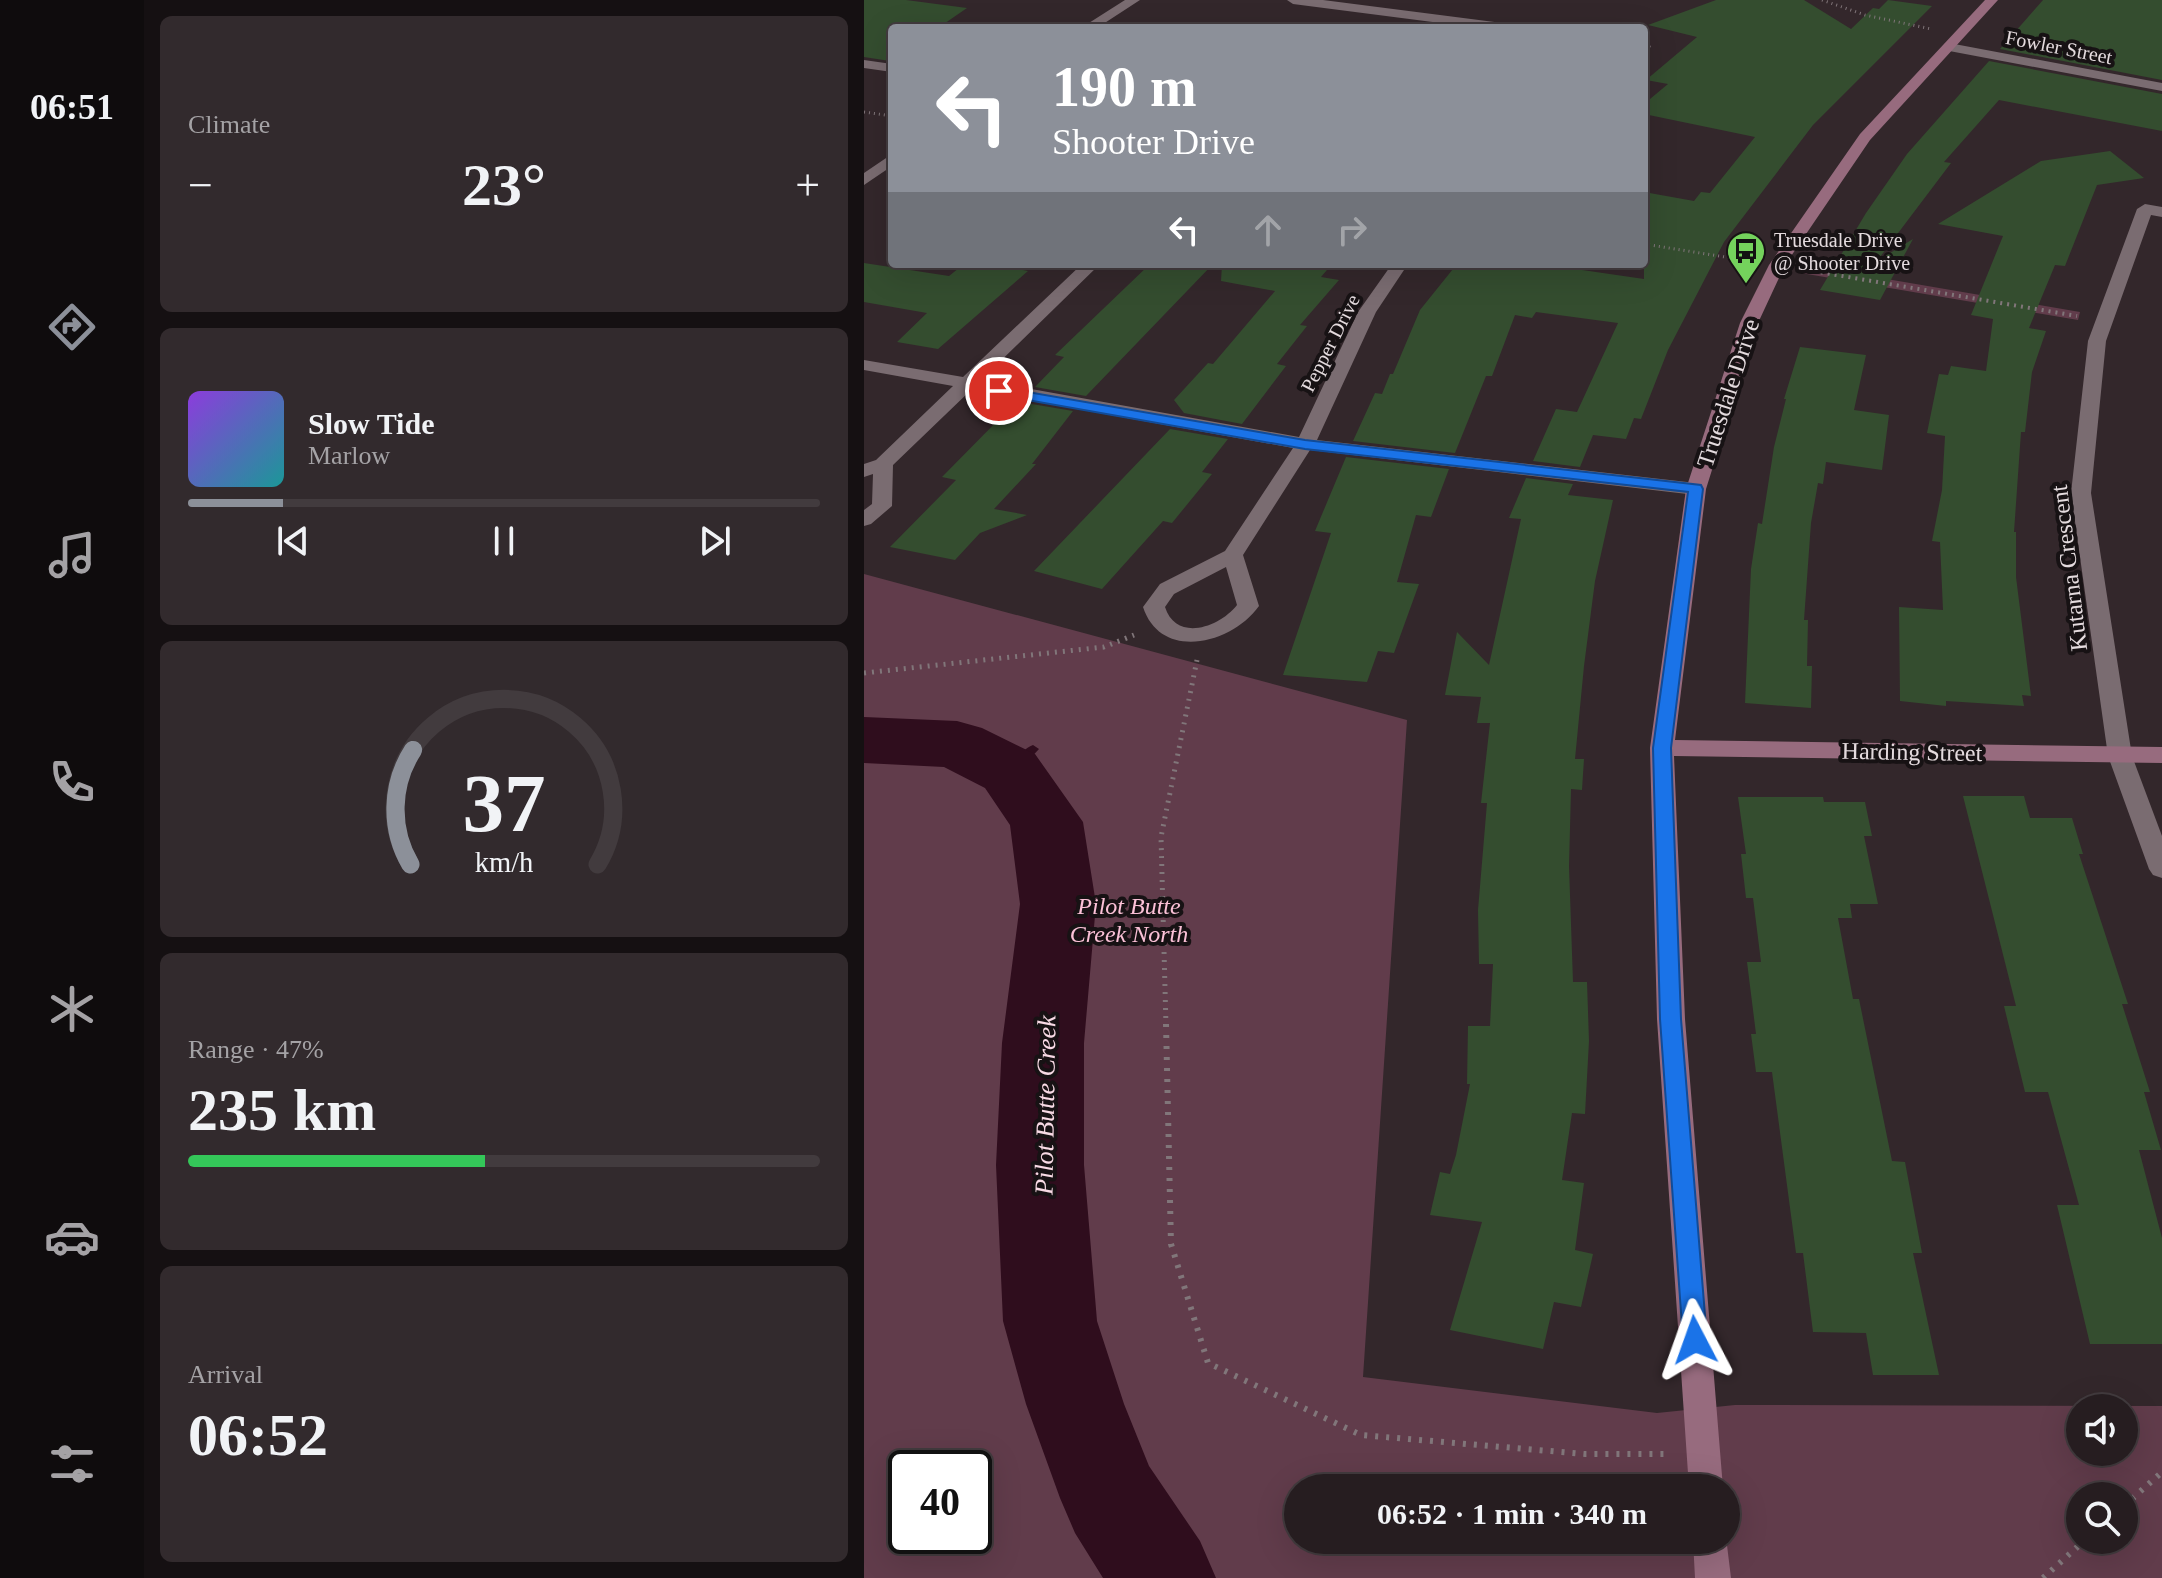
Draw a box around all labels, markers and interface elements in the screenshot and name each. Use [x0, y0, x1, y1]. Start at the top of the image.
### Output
street label: Fowler Street [2004, 26, 2115, 68]
icon: left [920, 56, 1024, 160]
text: 190 m [1052, 56, 1197, 118]
text: 06:51 [30, 87, 114, 127]
text: Climate [188, 110, 270, 139]
text: Shooter Drive [1052, 122, 1255, 162]
text: 23° [462, 152, 546, 218]
text: − [188, 161, 213, 210]
text: + [795, 161, 820, 210]
icon: left [1162, 208, 1206, 252]
icon: ahead [1246, 208, 1290, 252]
icon: right [1330, 208, 1374, 252]
place label: Truesdale Drive @ Shooter Drive [1774, 229, 1910, 275]
bus stop icon: Truesdale Drive @ Shooter Drive [1725, 230, 1767, 285]
street label: Pepper Drive [1296, 291, 1365, 396]
icon: directions [44, 299, 100, 355]
street label: Truesdale Drive [1692, 316, 1764, 470]
pin [965, 357, 1033, 425]
icon: arrive [977, 369, 1021, 413]
text: Slow Tide [308, 407, 434, 440]
text: Marlow [308, 441, 390, 470]
street label: Kutarna Crescent [2046, 483, 2092, 653]
icon: previous [271, 519, 315, 563]
icon: pause [482, 519, 526, 563]
icon: next [693, 519, 737, 563]
icon: music [44, 527, 100, 583]
street label: Harding Street [1841, 738, 1983, 766]
icon: phone [44, 754, 100, 810]
text: 37 [462, 757, 546, 849]
text: km/h [475, 847, 533, 878]
park label: Pilot Butte Creek North [1070, 893, 1188, 947]
icon: climate [44, 981, 100, 1037]
water label: Pilot Butte Creek [1029, 1015, 1062, 1196]
text: Range · 47% [188, 1035, 324, 1064]
text: 235 km [188, 1077, 376, 1143]
icon: car [44, 1209, 100, 1265]
position arrow [1653, 1298, 1737, 1382]
text: Arrival [188, 1360, 263, 1389]
map controls [2066, 1394, 2138, 1554]
button: sound [2066, 1394, 2138, 1466]
text: 06:52 [188, 1402, 328, 1468]
icon: filters [44, 1436, 100, 1492]
speed limit sign: 40 [888, 1450, 992, 1554]
button: search [2066, 1482, 2138, 1554]
text: 06:52 · 1 min · 340 m [1377, 1497, 1647, 1530]

